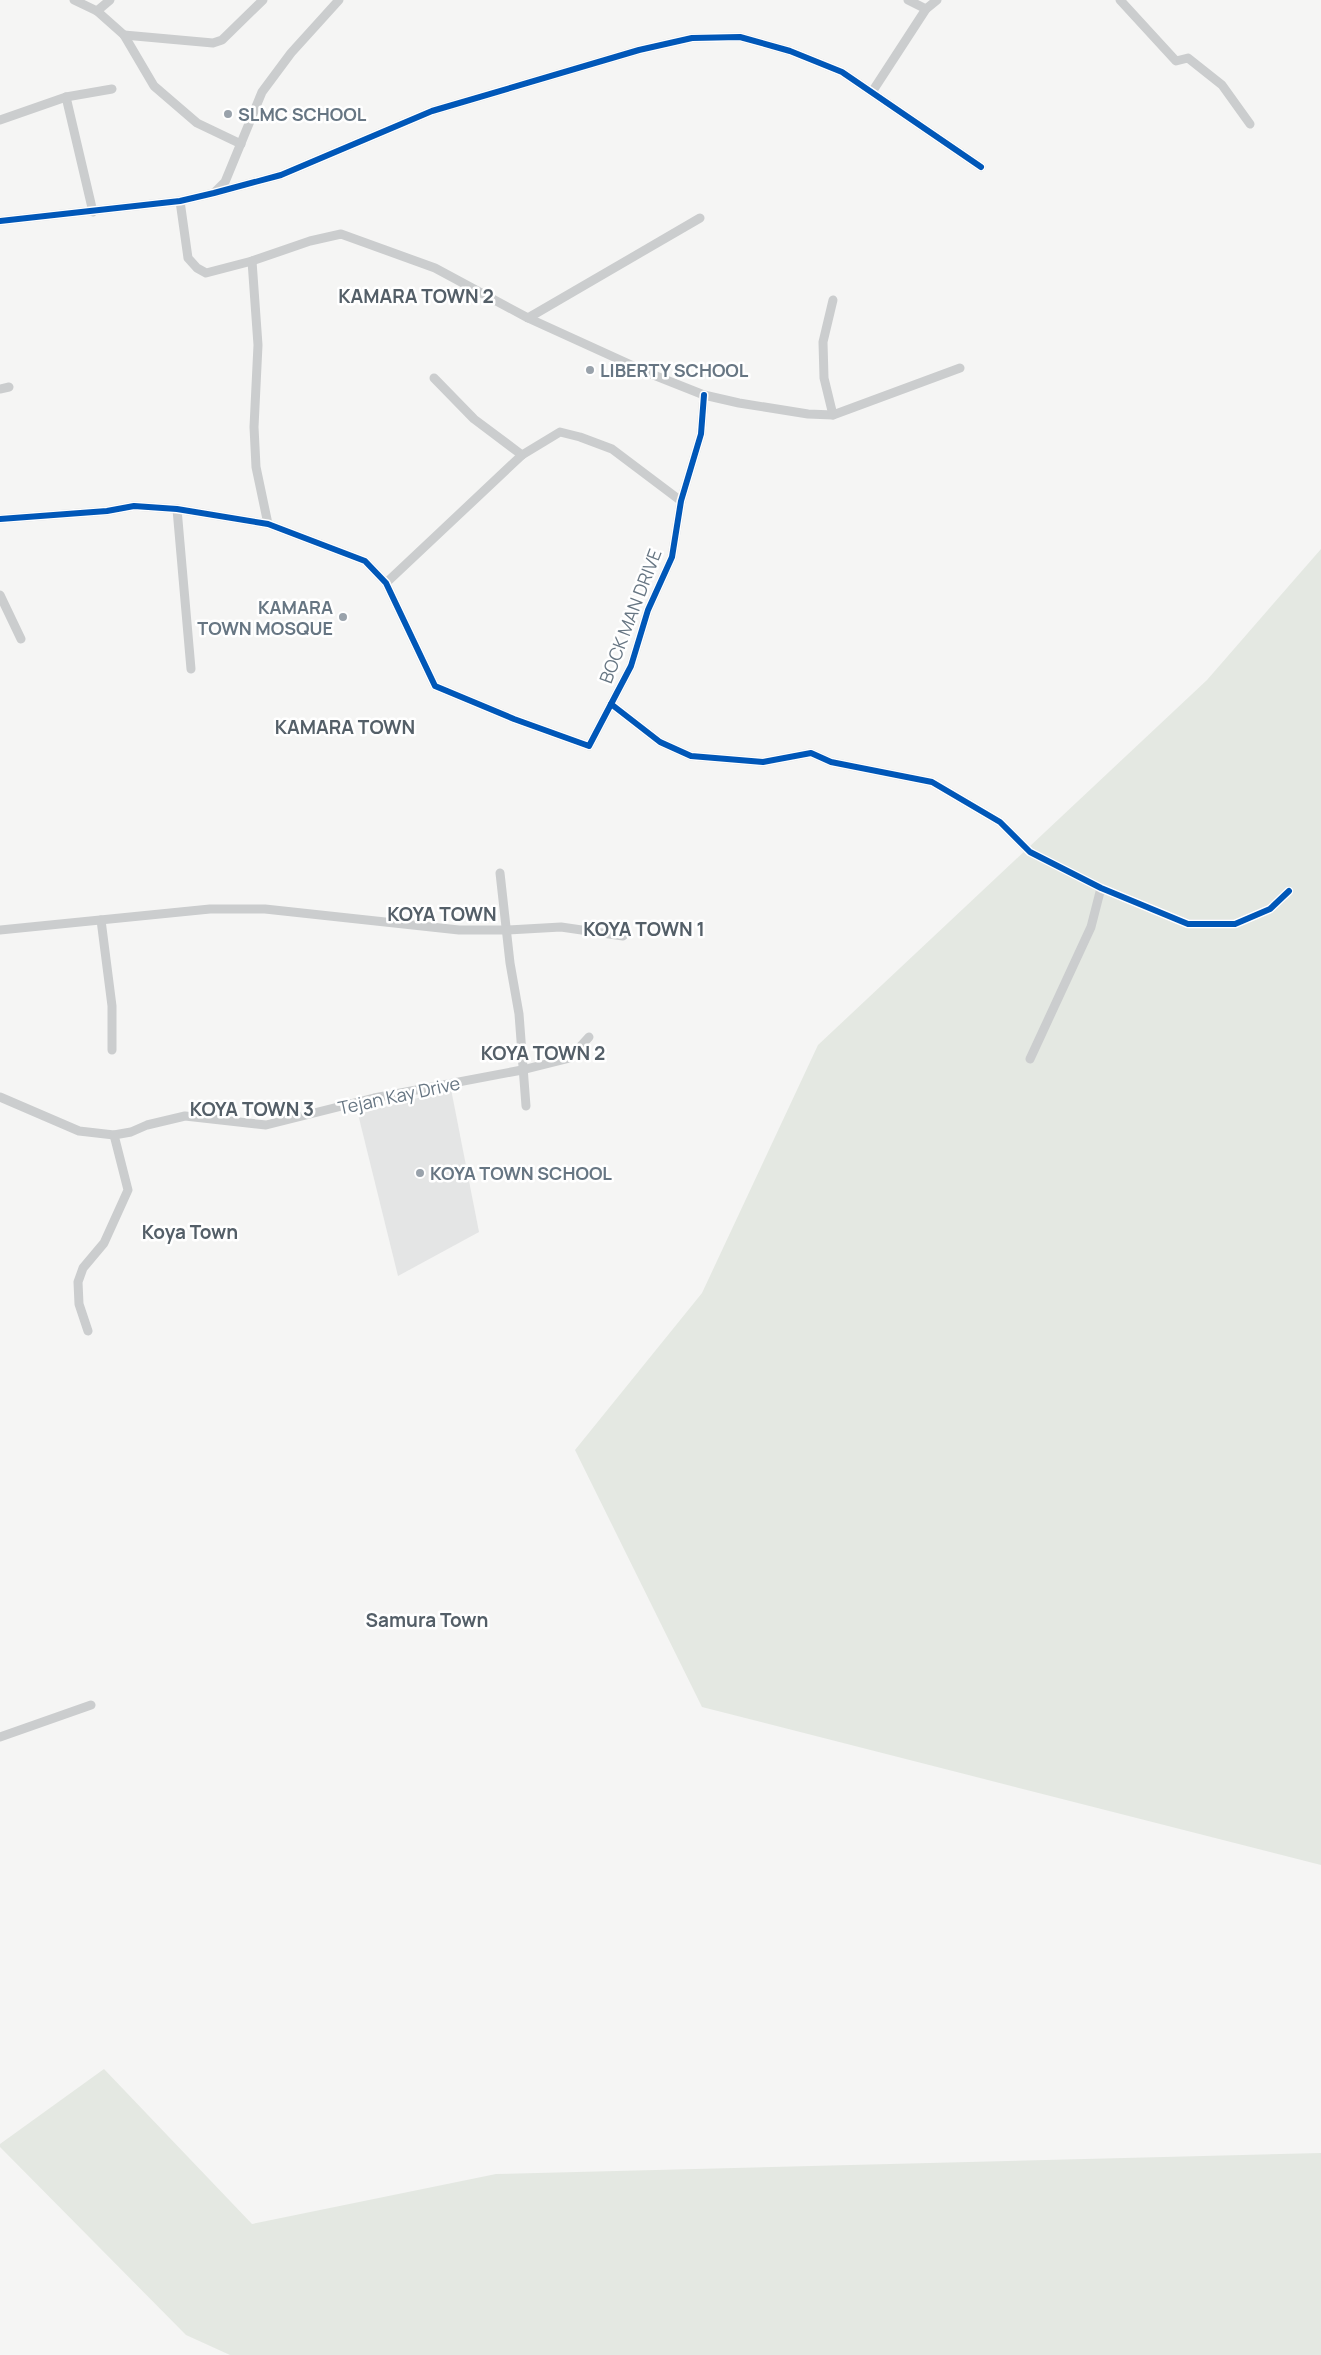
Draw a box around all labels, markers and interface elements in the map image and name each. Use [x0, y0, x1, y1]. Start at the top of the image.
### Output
place label: SLMC SCHOOL [238, 102, 367, 126]
marker: SLMC SCHOOL [222, 108, 234, 120]
district label: KAMARA TOWN 2 [338, 283, 494, 309]
place label: LIBERTY SCHOOL [600, 358, 749, 382]
marker: LIBERTY SCHOOL [584, 364, 596, 376]
street label: BOCK MAN DRIVE [593, 545, 667, 687]
place label: KAMARA TOWN MOSQUE [197, 595, 333, 640]
marker: KAMARA TOWN MOSQUE [337, 611, 349, 623]
district label: KAMARA TOWN [275, 714, 415, 740]
district label: KOYA TOWN [387, 901, 497, 927]
district label: KOYA TOWN 1 [583, 916, 705, 942]
district label: KOYA TOWN 2 [481, 1040, 605, 1066]
street label: Tejan Kay Drive [336, 1070, 462, 1120]
district label: KOYA TOWN 3 [190, 1096, 314, 1122]
place label: KOYA TOWN SCHOOL [430, 1161, 612, 1185]
marker: KOYA TOWN SCHOOL [414, 1167, 426, 1179]
district label: Koya Town [142, 1219, 238, 1245]
district label: Samura Town [366, 1607, 489, 1633]

